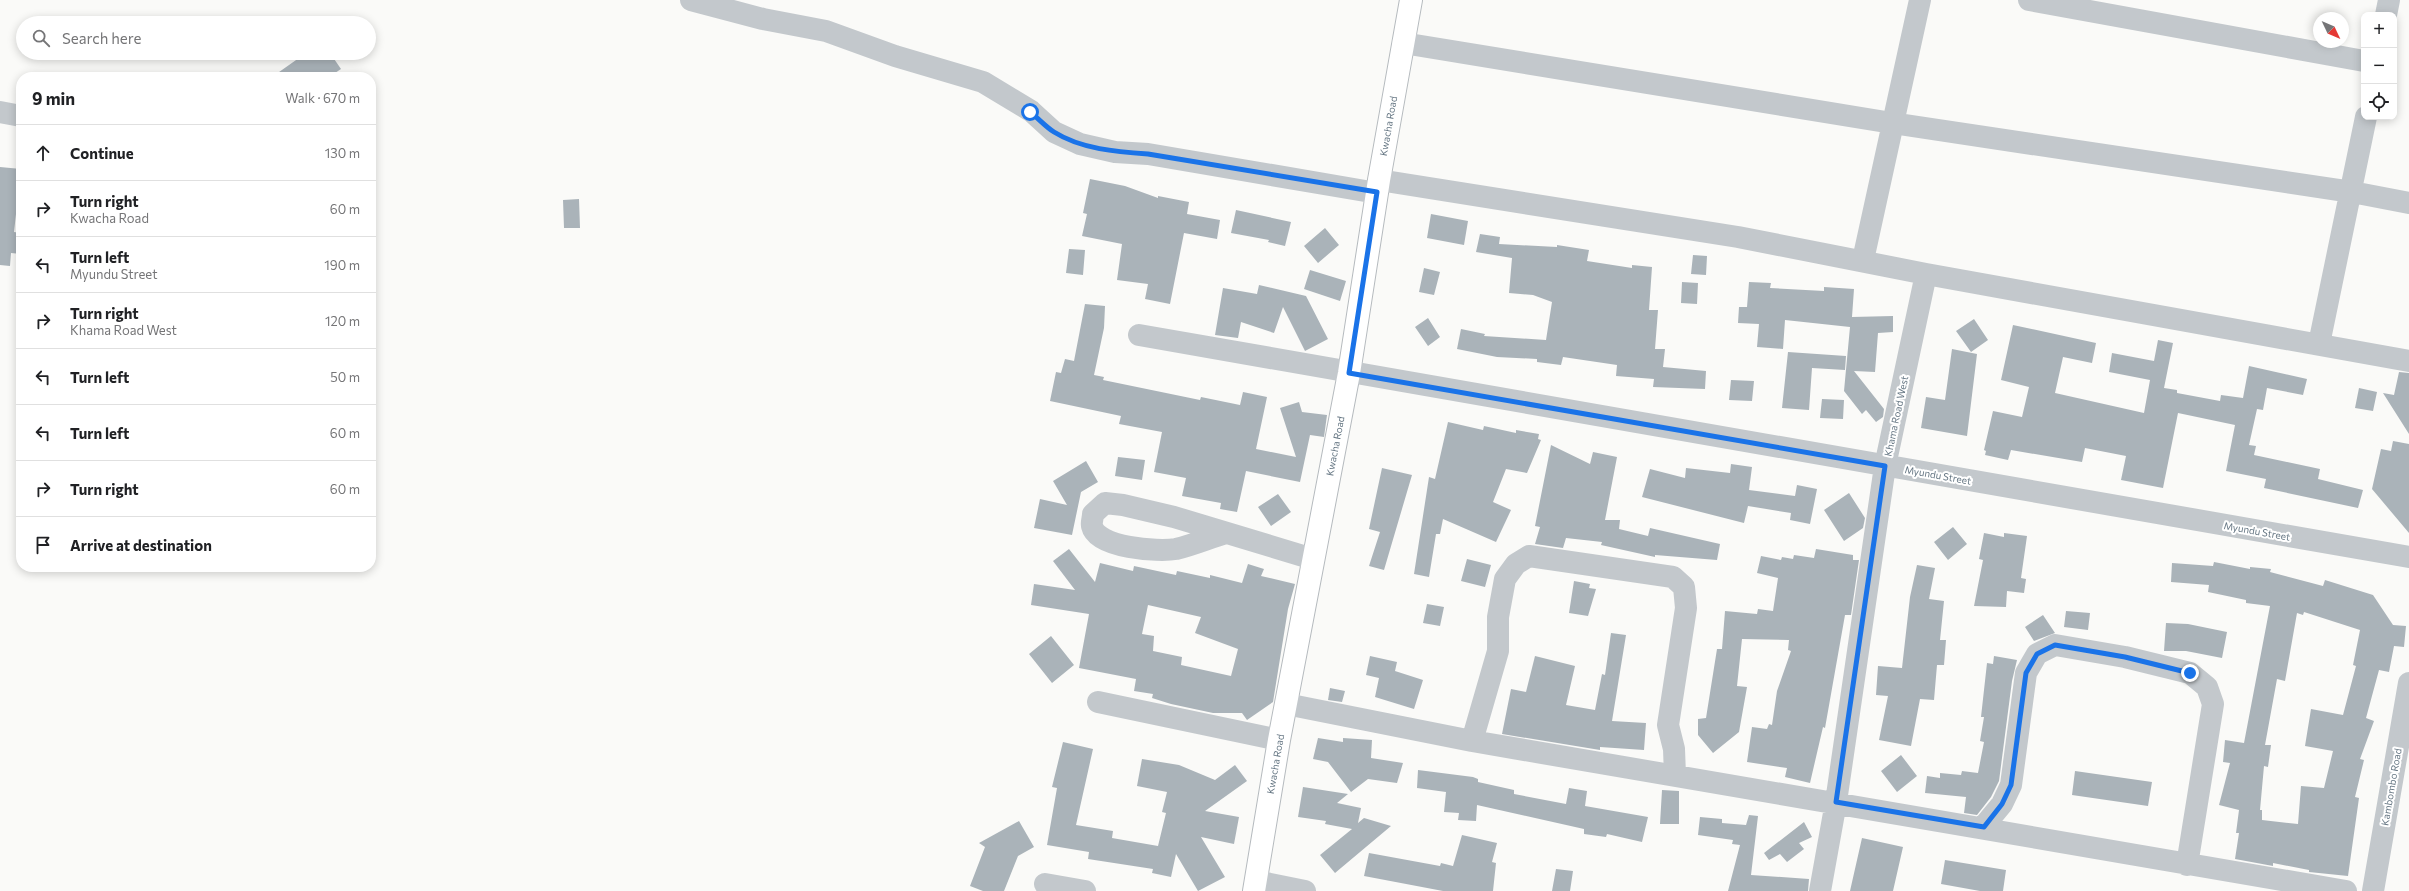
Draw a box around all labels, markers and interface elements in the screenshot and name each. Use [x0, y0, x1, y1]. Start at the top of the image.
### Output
north arrow [2313, 12, 2349, 48]
map controls [2361, 12, 2397, 120]
button: + [2361, 12, 2397, 48]
search box [16, 16, 376, 60]
icon: search [30, 27, 52, 49]
text: Search here [62, 29, 141, 47]
button: − [2361, 48, 2397, 84]
button: locate [2361, 84, 2397, 120]
text: 9 min [32, 88, 75, 109]
text: Walk · 670 m [285, 90, 360, 106]
street label: Kwacha Road [1377, 95, 1399, 157]
route start [1021, 103, 1039, 121]
icon: ahead [32, 142, 54, 164]
text: Continue [70, 144, 134, 162]
text: 130 m [325, 145, 360, 161]
text: Turn right [70, 192, 139, 210]
icon: right [32, 198, 54, 220]
text: 60 m [330, 201, 360, 217]
text: Kwacha Road [70, 210, 149, 226]
text: Turn left [70, 248, 129, 266]
icon: left [32, 254, 54, 276]
text: 190 m [324, 257, 360, 273]
text: Myundu Street [70, 266, 157, 282]
text: Turn right [70, 304, 139, 322]
icon: right [32, 310, 54, 332]
text: 120 m [325, 313, 360, 329]
text: Khama Road West [70, 322, 177, 338]
icon: left [32, 366, 54, 388]
text: Turn left [70, 368, 129, 386]
text: 50 m [330, 369, 360, 385]
street label: Khama Road West [1882, 375, 1910, 457]
street label: Kwacha Road [1323, 415, 1347, 477]
icon: left [32, 422, 54, 444]
text: Turn left [70, 424, 129, 442]
text: 60 m [330, 425, 360, 441]
street label: Myundu Street [1904, 463, 1972, 487]
icon: right [32, 478, 54, 500]
text: Turn right [70, 480, 139, 498]
text: 60 m [330, 481, 360, 497]
street label: Myundu Street [2223, 519, 2291, 543]
icon: arrive [32, 534, 54, 556]
text: Arrive at destination [70, 536, 212, 554]
route end [2181, 664, 2199, 682]
street label: Kwacha Road [1264, 733, 1286, 795]
street label: Kambombo Road [2378, 747, 2404, 827]

